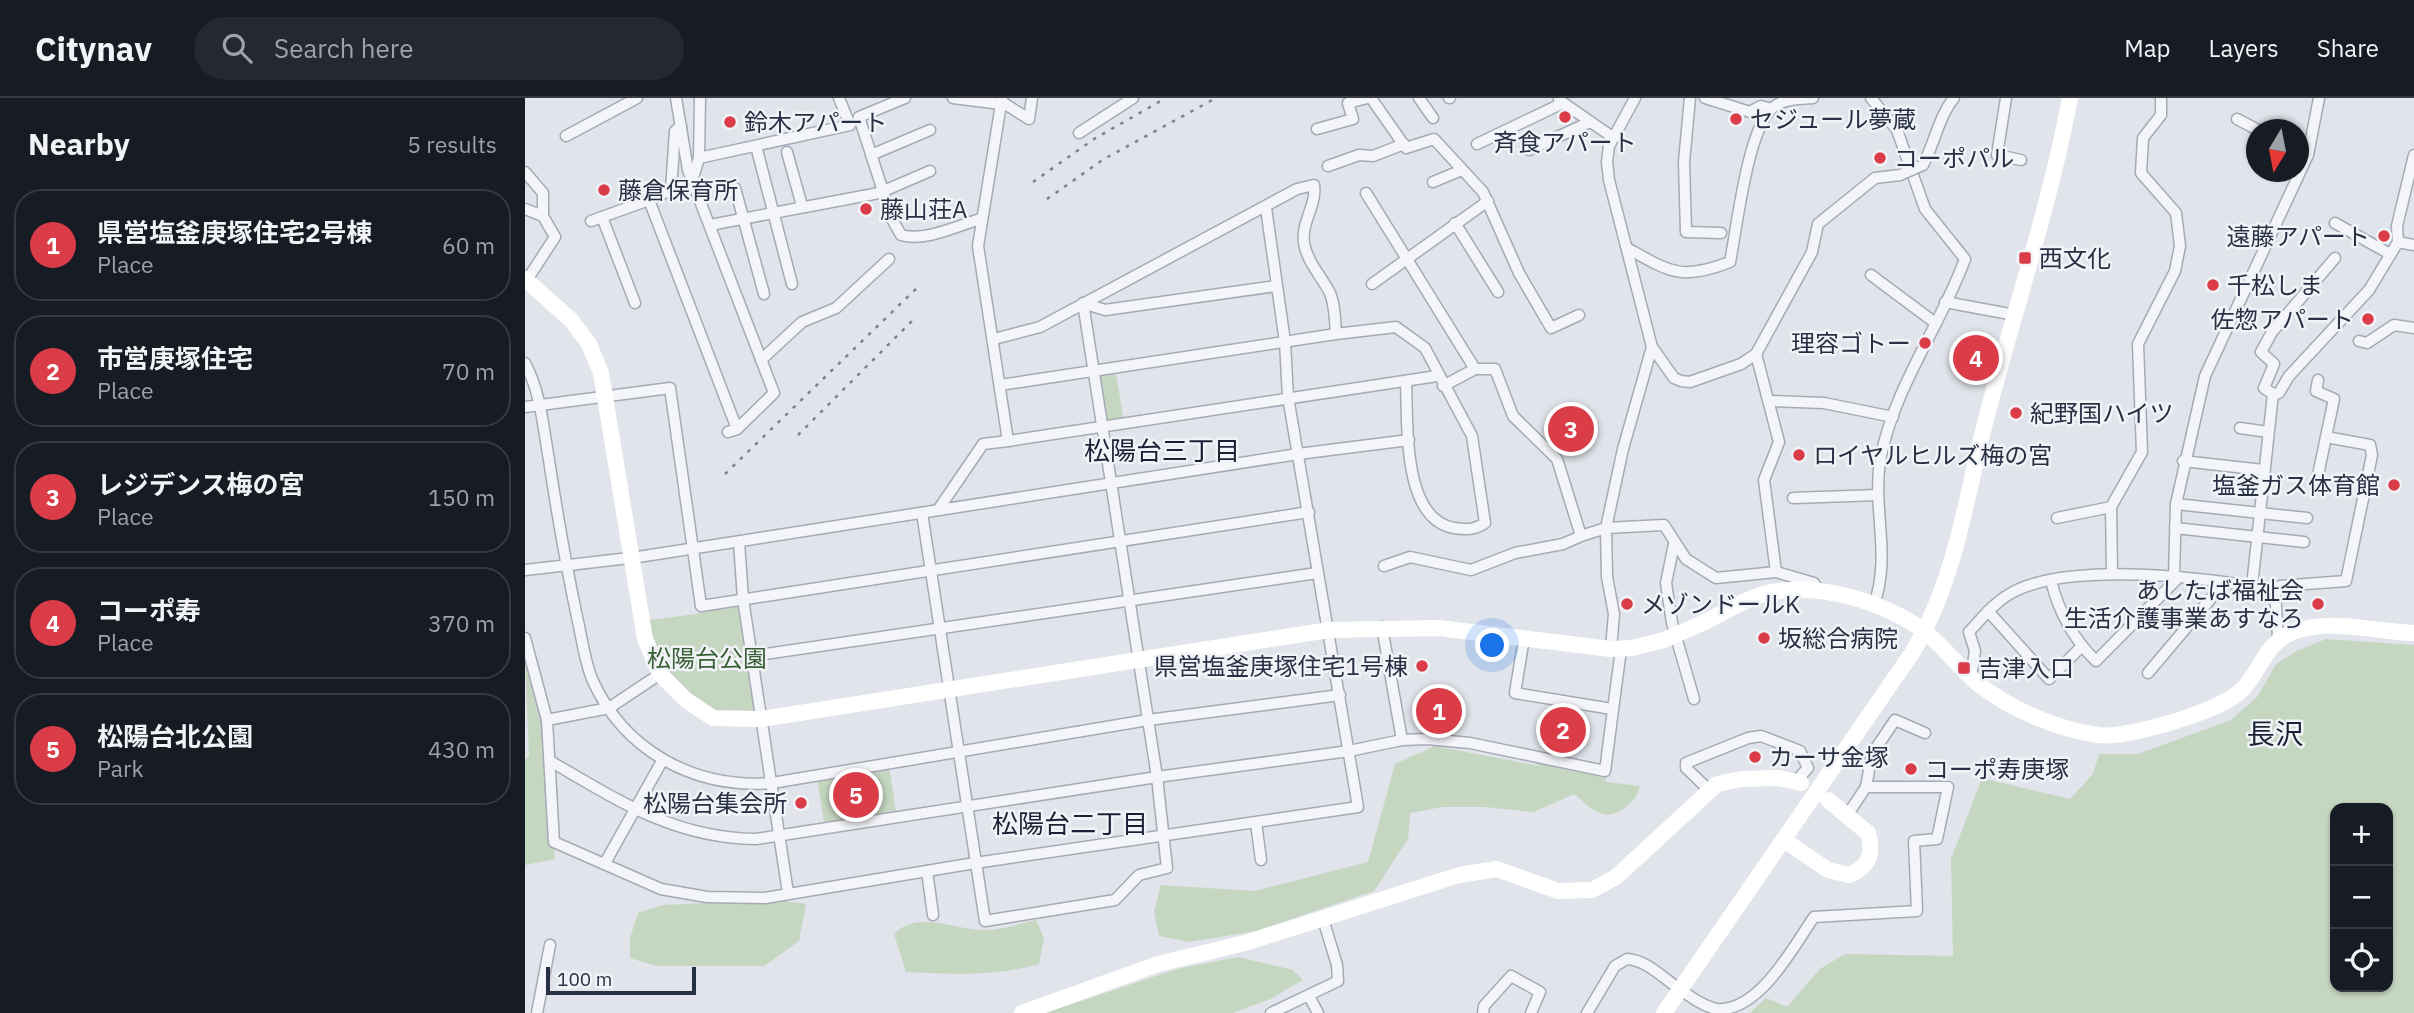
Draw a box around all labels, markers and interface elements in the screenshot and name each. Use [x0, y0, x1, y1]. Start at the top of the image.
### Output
search box [194, 17, 684, 80]
text: Citynav [35, 27, 152, 70]
icon: search [218, 29, 256, 67]
text: Search here [274, 31, 413, 65]
text: Map [2124, 32, 2171, 64]
text: Layers [2209, 32, 2279, 64]
text: Share [2317, 32, 2379, 64]
place label: セジュール夢蔵 [1750, 103, 1916, 135]
place label: 鈴木アパート [744, 106, 888, 138]
marker: 斉食アパート [1557, 109, 1573, 125]
marker: セジュール夢蔵 [1728, 111, 1744, 127]
marker: 鈴木アパート [722, 114, 738, 130]
north arrow [2246, 119, 2309, 182]
text: Nearby [28, 124, 130, 163]
place label: 斉食アパート [1493, 126, 1637, 158]
text: 5 results [407, 129, 497, 159]
place label: コーポパル [1894, 142, 2014, 174]
marker: コーポパル [1872, 150, 1888, 166]
place label: 藤倉保育所 [618, 174, 738, 206]
marker: 藤倉保育所 [596, 182, 612, 198]
place label: 藤山荘A [880, 193, 967, 225]
marker: 藤山荘A [858, 201, 874, 217]
text: 県営塩釜庚塚住宅2号棟 [97, 215, 373, 249]
place label: 遠藤アパート [2226, 220, 2370, 252]
marker: 遠藤アパート [2376, 228, 2392, 244]
text: 1 [46, 230, 60, 260]
text: 60 m [442, 230, 495, 260]
place label: 西文化 [2039, 242, 2111, 274]
text: Place [97, 249, 154, 279]
marker: 西文化 [2017, 250, 2033, 266]
place label: 千松しま [2227, 269, 2323, 301]
marker: 千松しま [2205, 277, 2221, 293]
place label: 佐惣アパート [2210, 303, 2354, 335]
marker: 佐惣アパート [2360, 311, 2376, 327]
place label: 理容ゴトー [1791, 327, 1911, 359]
pin: 4 [1953, 332, 1999, 384]
marker: 理容ゴトー [1917, 335, 1933, 351]
text: 市営庚塚住宅 [97, 341, 253, 375]
text: 2 [46, 356, 60, 386]
text: 70 m [442, 356, 495, 386]
text: Place [97, 375, 154, 405]
place label: 紀野国ハイツ [2030, 397, 2174, 429]
pin: 3 [1548, 403, 1594, 455]
marker: 紀野国ハイツ [2008, 405, 2024, 421]
district label: 松陽台三丁目 [1084, 433, 1240, 467]
place label: ロイヤルヒルズ梅の宮 [1813, 439, 2052, 471]
marker: ロイヤルヒルズ梅の宮 [1791, 447, 1807, 463]
text: レジデンス梅の宮 [97, 467, 304, 501]
place label: 塩釜ガス体育館 [2212, 469, 2380, 501]
marker: 塩釜ガス体育館 [2386, 477, 2402, 493]
text: 3 [46, 482, 60, 512]
text: 150 m [428, 482, 495, 512]
text: Place [97, 501, 154, 531]
place label: あしたば福祉会 生活介護事業あすなろ [2064, 574, 2304, 634]
place label: メゾンドールK [1641, 588, 1800, 620]
text: コーポ寿 [97, 593, 201, 627]
marker: メゾンドールK [1619, 596, 1635, 612]
marker: あしたば福祉会 生活介護事業あすなろ [2310, 596, 2326, 612]
text: 4 [46, 608, 60, 638]
text: 370 m [428, 608, 495, 638]
place label: 坂総合病院 [1778, 622, 1898, 654]
text: Place [97, 627, 154, 657]
your location [1475, 628, 1509, 662]
marker: 坂総合病院 [1756, 630, 1772, 646]
park label: 松陽台公園 [647, 642, 767, 674]
place label: 県営塩釜庚塚住宅1号棟 [1154, 650, 1408, 682]
place label: 吉津入口 [1978, 652, 2074, 684]
marker: 県営塩釜庚塚住宅1号棟 [1414, 658, 1430, 674]
marker: 吉津入口 [1956, 660, 1972, 676]
pin: 1 [1416, 685, 1462, 737]
pin: 2 [1540, 704, 1586, 756]
district label: 長沢 [2247, 715, 2303, 752]
text: 松陽台北公園 [97, 719, 253, 753]
text: 5 [46, 734, 60, 764]
text: 430 m [428, 734, 495, 764]
place label: カーサ金塚 [1769, 741, 1889, 773]
marker: カーサ金塚 [1747, 749, 1763, 765]
text: Park [97, 753, 144, 783]
place label: コーポ寿庚塚 [1925, 753, 2069, 785]
marker: コーポ寿庚塚 [1903, 761, 1919, 777]
pin: 5 [833, 769, 879, 821]
place label: 松陽台集会所 [643, 787, 787, 819]
marker: 松陽台集会所 [793, 795, 809, 811]
map controls [2330, 803, 2393, 992]
button: + [2330, 803, 2393, 866]
district label: 松陽台二丁目 [992, 806, 1148, 840]
button: − [2330, 866, 2393, 929]
button: locate [2330, 929, 2393, 992]
scale bar [546, 964, 697, 996]
text: 100 m [557, 967, 612, 991]

